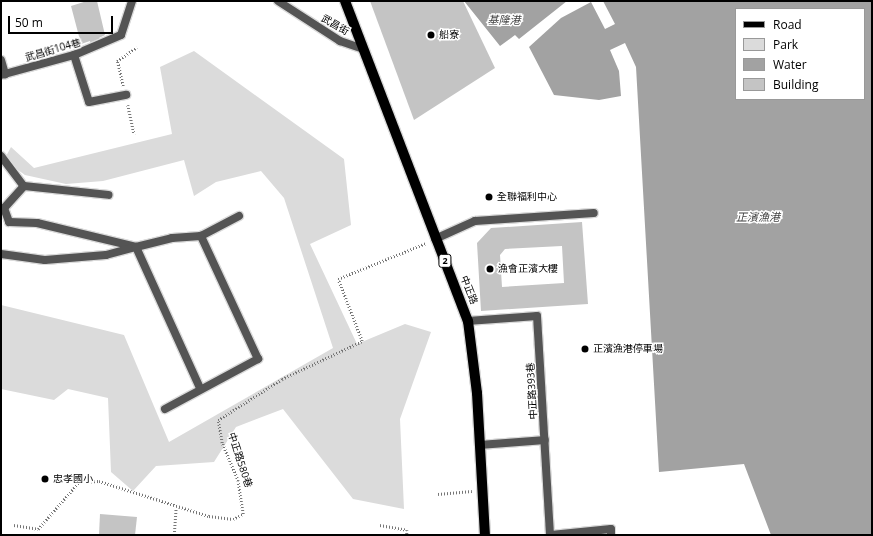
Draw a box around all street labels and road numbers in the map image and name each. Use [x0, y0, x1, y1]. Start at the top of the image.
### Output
street label: 武昌街 [319, 12, 351, 38]
street label: 武昌街104巷 [24, 36, 82, 64]
road number: 2 [438, 254, 452, 268]
street label: 中正路 [458, 274, 480, 306]
street label: 中正路393巷 [525, 362, 539, 420]
street label: 中正路580巷 [225, 431, 255, 489]

